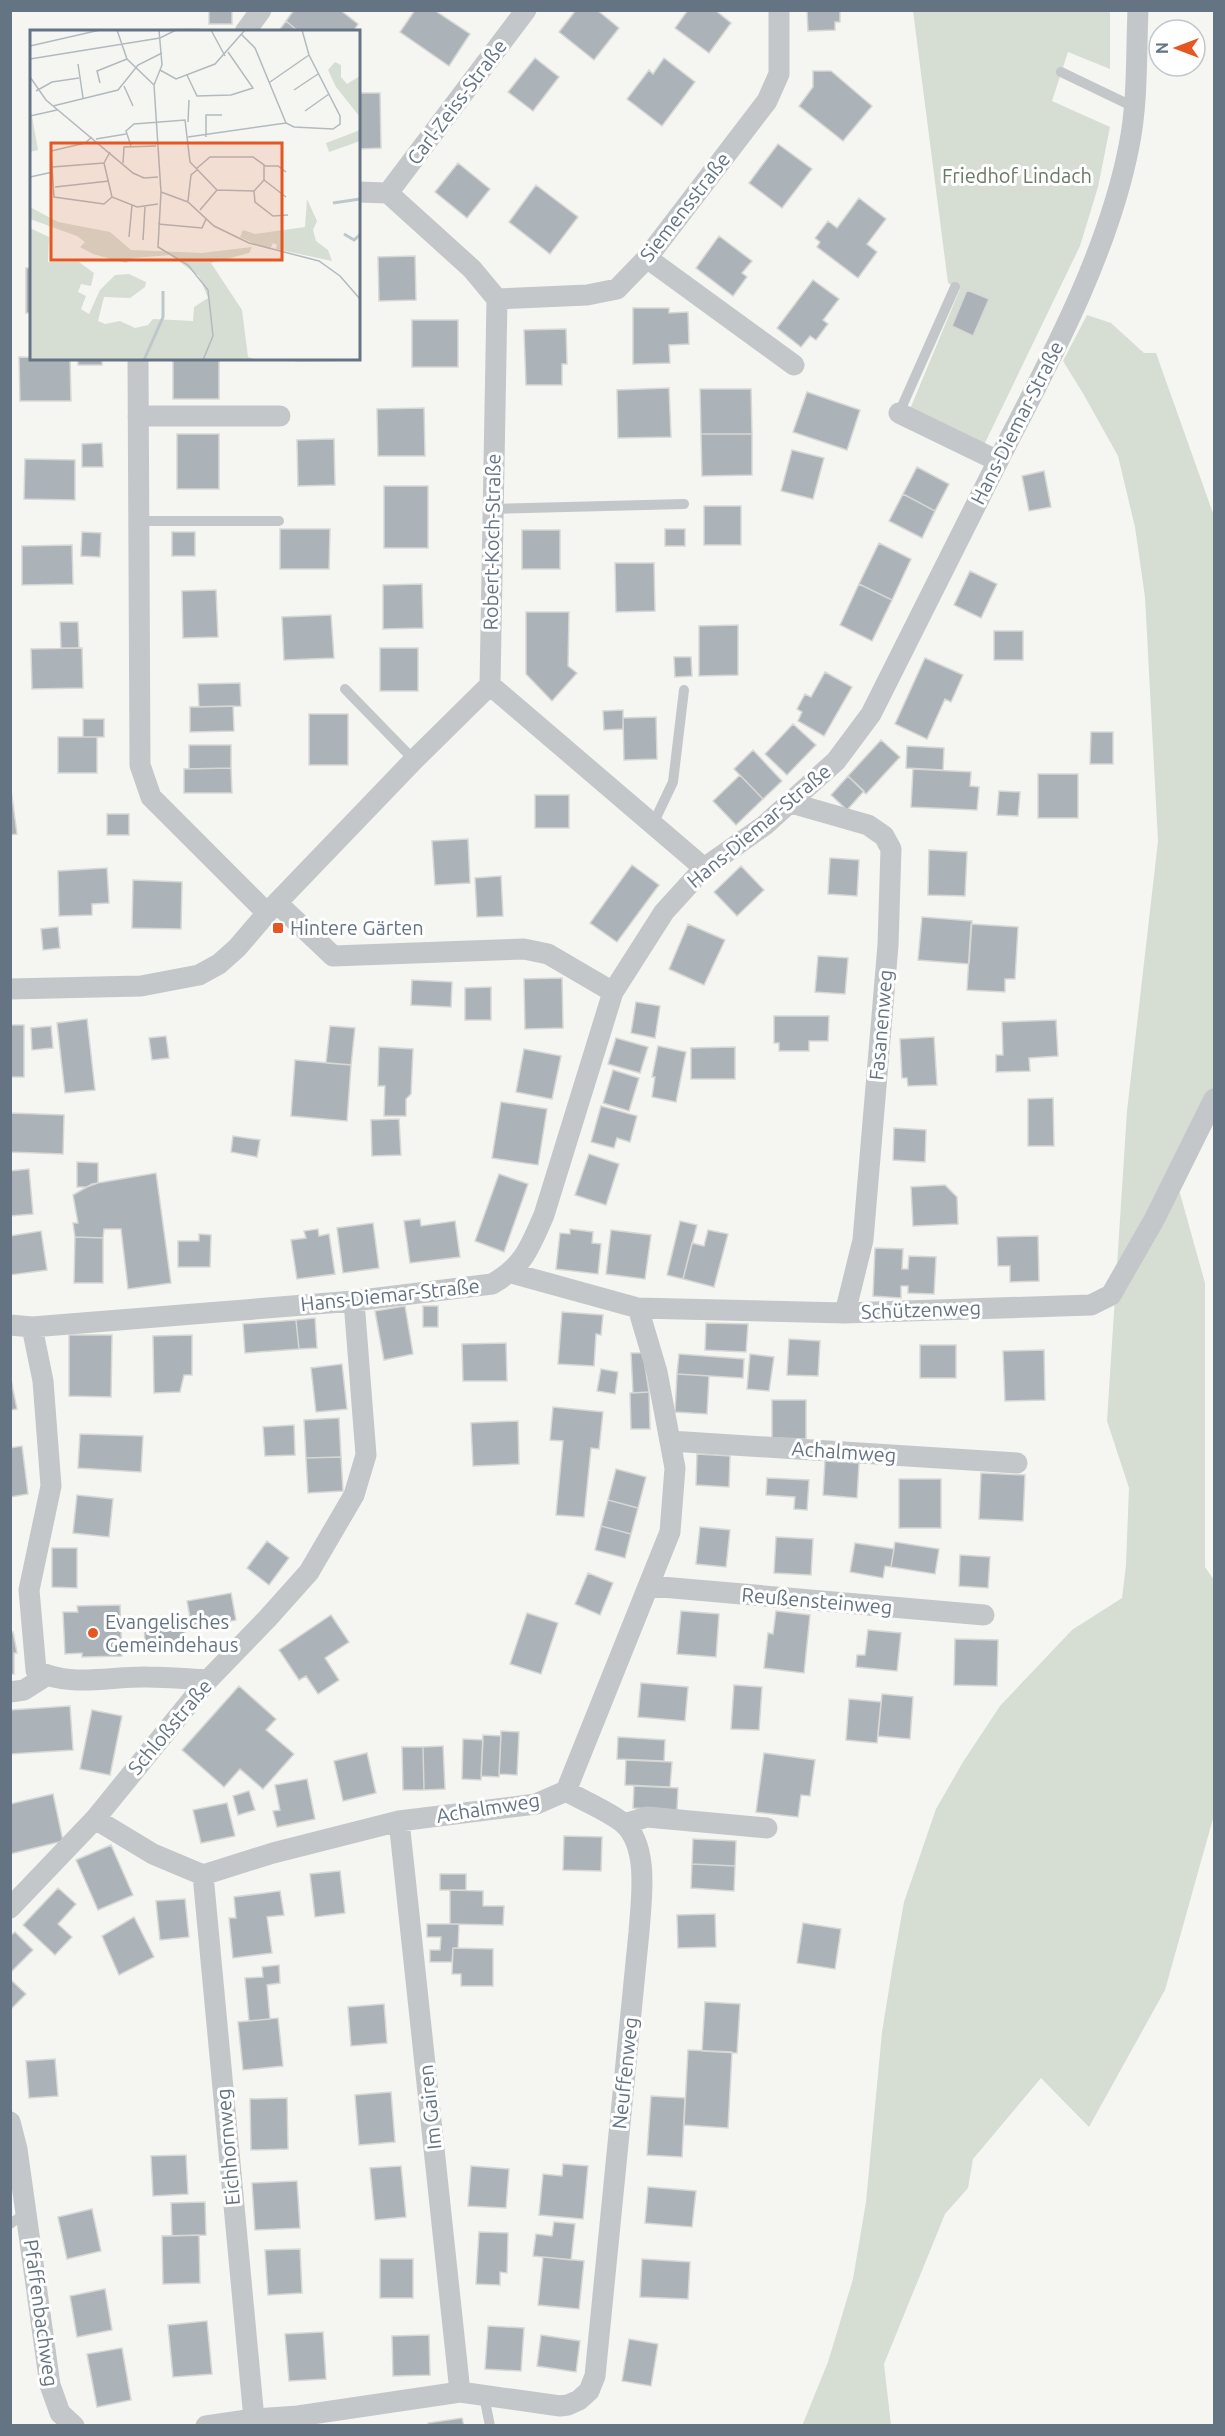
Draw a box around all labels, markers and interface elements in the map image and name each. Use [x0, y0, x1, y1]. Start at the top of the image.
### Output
north arrow [1147, 18, 1207, 78]
inset map [30, 30, 360, 360]
street label: Carl-Zeiss-Straße [402, 35, 511, 169]
text: N [1153, 42, 1171, 54]
street label: Siemensstraße [635, 147, 734, 266]
park label: Friedhof Lindach [942, 164, 1092, 187]
street label: Hans-Diemar-Straße [965, 337, 1068, 508]
street label: Robert-Koch-Straße [478, 453, 505, 631]
street label: Hans-Diemar-Straße [682, 759, 835, 892]
place label: Hintere Gärten [290, 916, 424, 939]
marker: Hintere Gärten [271, 921, 285, 935]
street label: Fasanenweg [864, 969, 897, 1081]
street label: Hans-Diemar-Straße [299, 1274, 481, 1315]
street label: Schützenweg [861, 1296, 981, 1323]
street label: Achalmweg [791, 1436, 897, 1467]
street label: Reußensteinweg [741, 1582, 893, 1619]
place label: Evangelisches Gemeindehaus [105, 1610, 238, 1656]
marker: Evangelisches Gemeindehaus [86, 1626, 100, 1640]
street label: Schloßstraße [123, 1674, 216, 1779]
street label: Achalmweg [435, 1788, 541, 1827]
street label: Neuffenweg [607, 2016, 642, 2130]
street label: Im Gairen [414, 2063, 445, 2151]
street label: Eichhornweg [211, 2088, 244, 2206]
street label: Pfaffenbachweg [20, 2238, 63, 2388]

